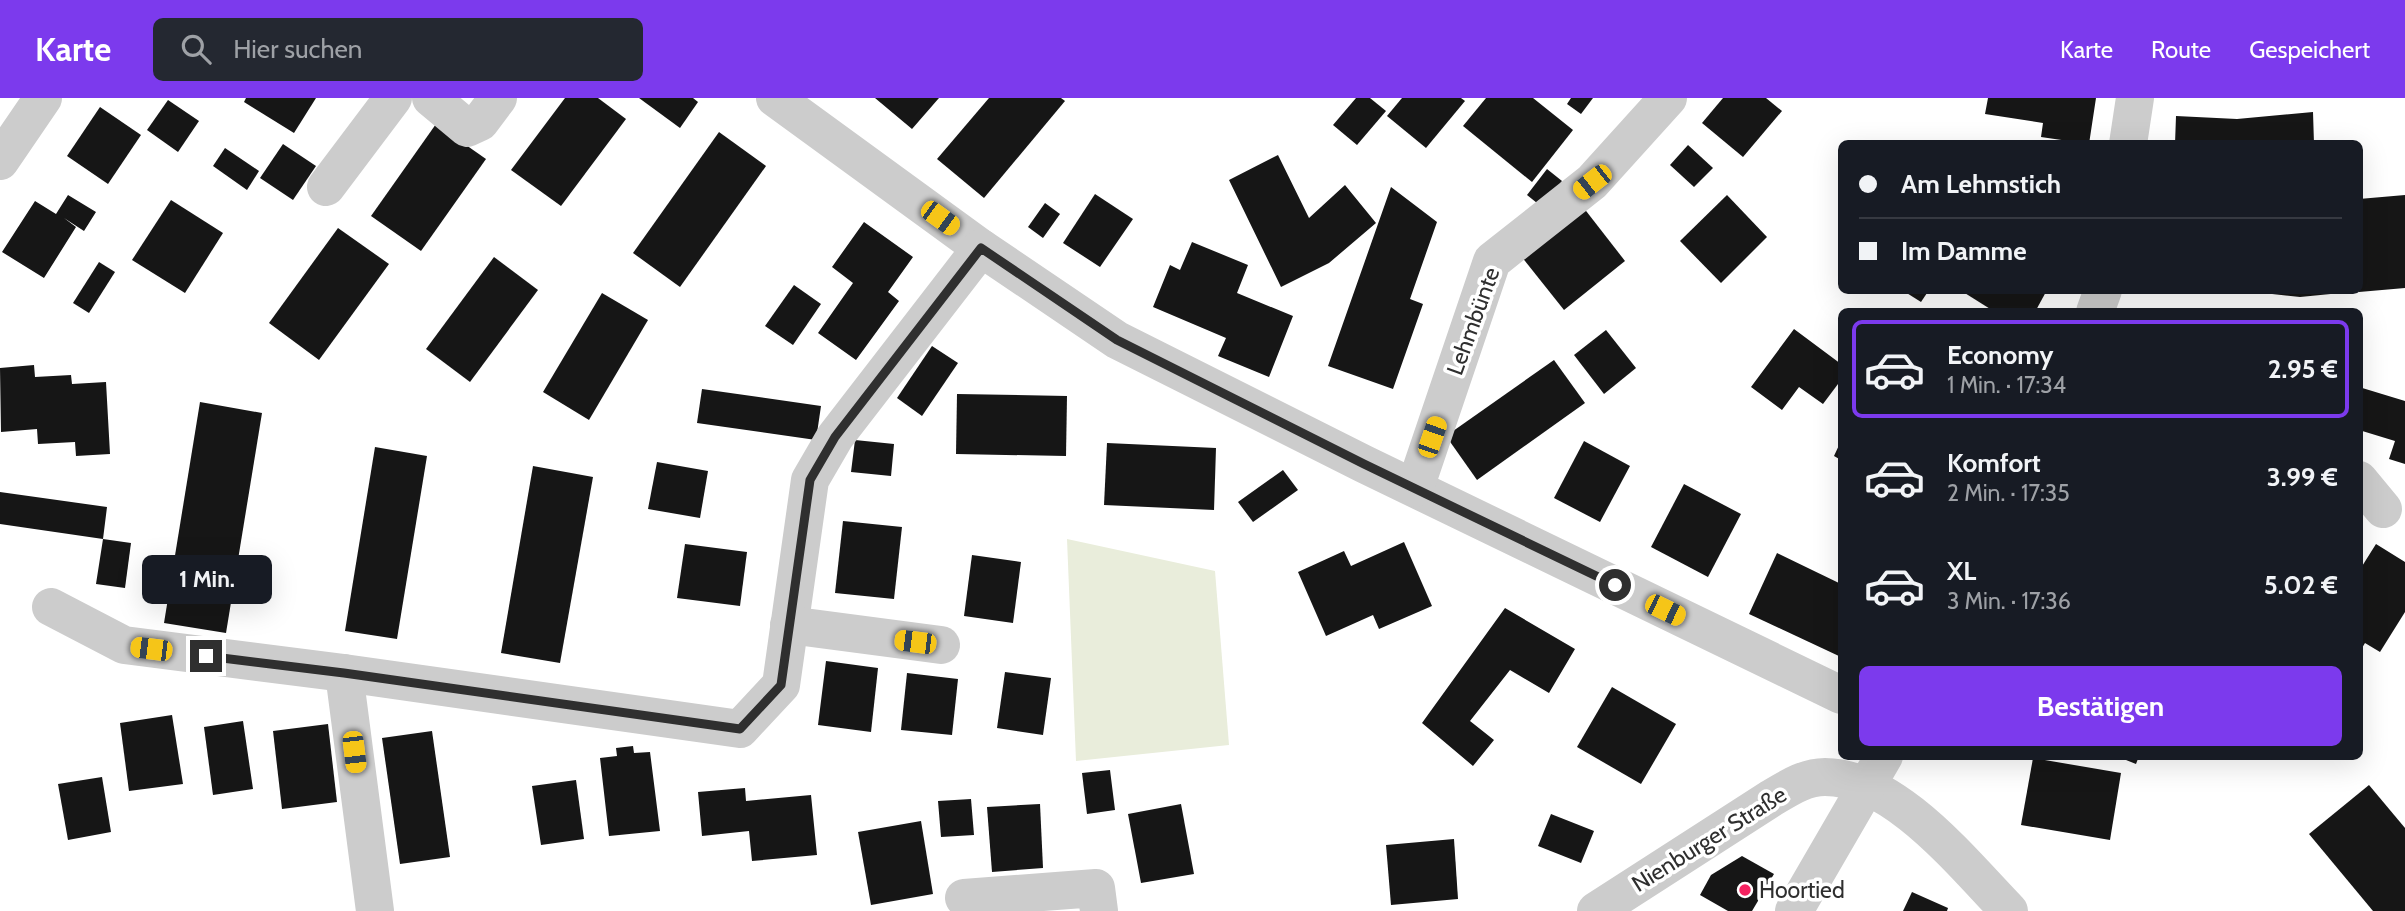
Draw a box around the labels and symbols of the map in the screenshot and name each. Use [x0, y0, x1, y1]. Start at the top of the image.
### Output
car [1569, 161, 1616, 203]
car [917, 197, 964, 239]
street label: Lehmbünte [1441, 263, 1505, 379]
car [1416, 414, 1449, 460]
callout: 1 Min. [141, 554, 271, 603]
route start [1599, 569, 1631, 601]
car [1642, 591, 1689, 629]
car [893, 629, 938, 655]
car [129, 636, 174, 662]
route end [190, 640, 222, 672]
car [342, 730, 367, 774]
street label: Nienburger Straße [1627, 780, 1792, 898]
place label: Hoortied [1759, 876, 1845, 904]
marker: Hoortied [1737, 882, 1753, 898]

